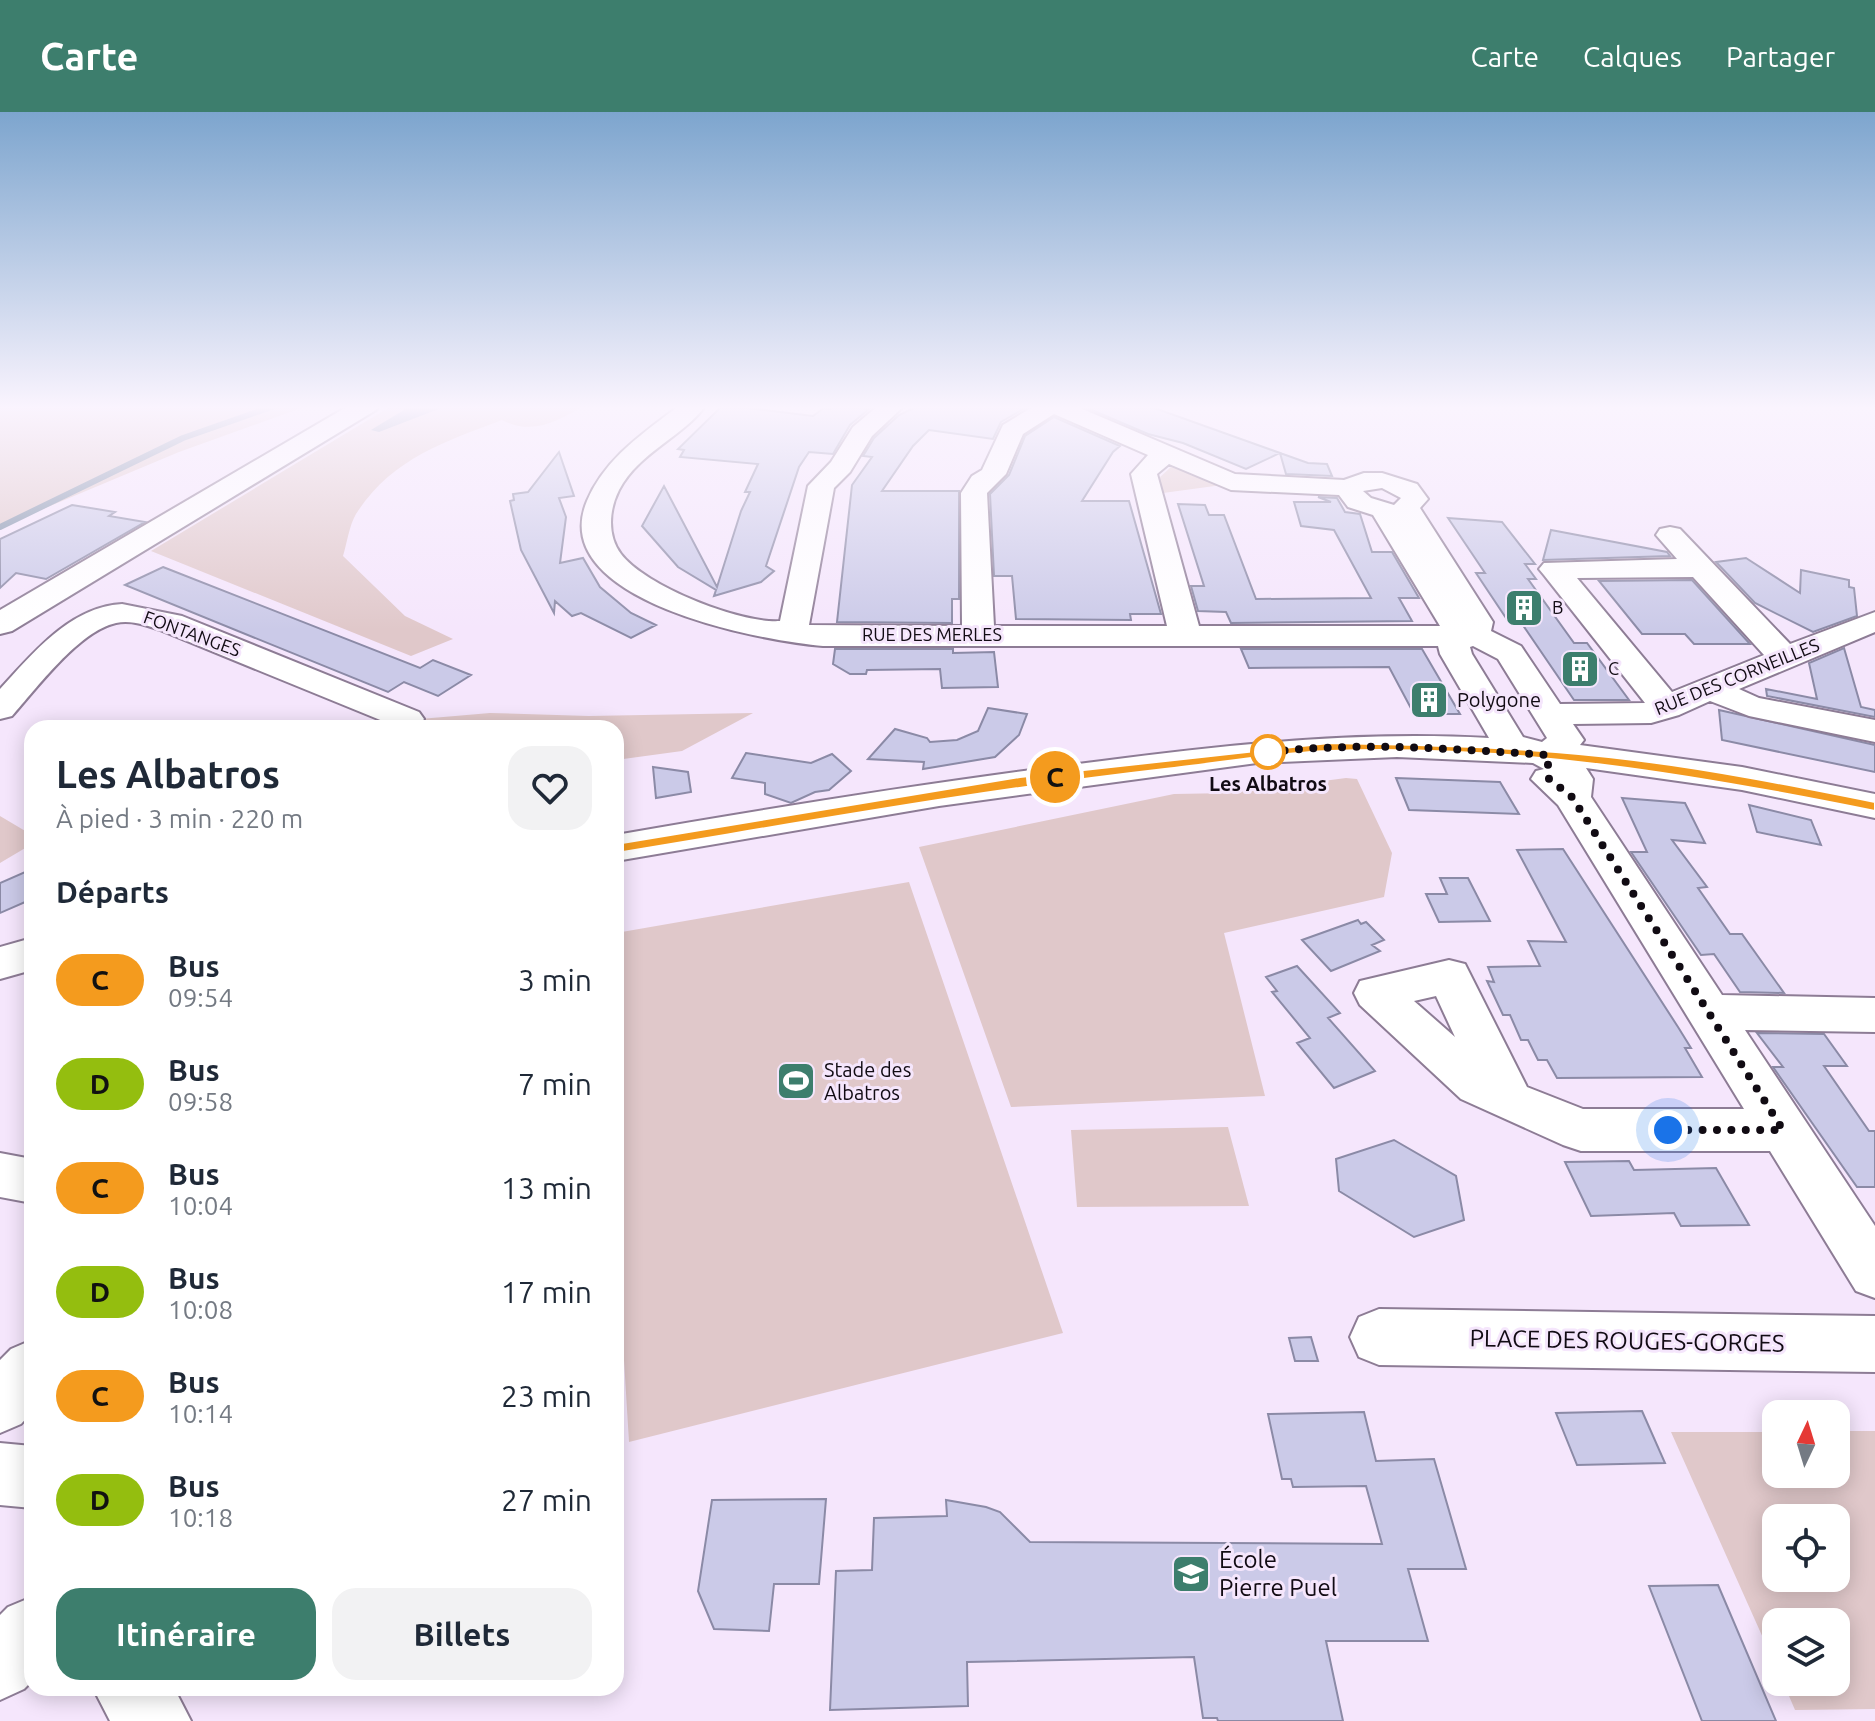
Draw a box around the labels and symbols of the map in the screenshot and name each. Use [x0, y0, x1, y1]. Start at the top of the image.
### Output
building icon: B [1503, 587, 1545, 629]
place label: B [1552, 597, 1563, 617]
street label: FONTANGES [141, 606, 243, 660]
street label: RUE DES MERLES [862, 624, 1002, 644]
street label: RUE DES CORNEILLES [1651, 634, 1822, 718]
building icon: C [1559, 648, 1601, 690]
place label: C [1608, 658, 1619, 678]
building icon: Polygone [1408, 679, 1450, 721]
place label: Polygone [1457, 688, 1541, 711]
marker: Les Albatros [1251, 735, 1285, 769]
line badge: C [1029, 751, 1081, 803]
place label: Les Albatros [1209, 772, 1327, 795]
place label: Stade des Albatros [824, 1058, 911, 1104]
sports icon: Stade des Albatros [775, 1060, 817, 1102]
your location [1648, 1110, 1688, 1150]
street label: PLACE DES ROUGES-GORGES [1469, 1324, 1785, 1357]
north arrow [1762, 1400, 1850, 1488]
place label: École Pierre Puel [1219, 1545, 1337, 1601]
school or university icon: École Pierre Puel [1170, 1553, 1212, 1595]

